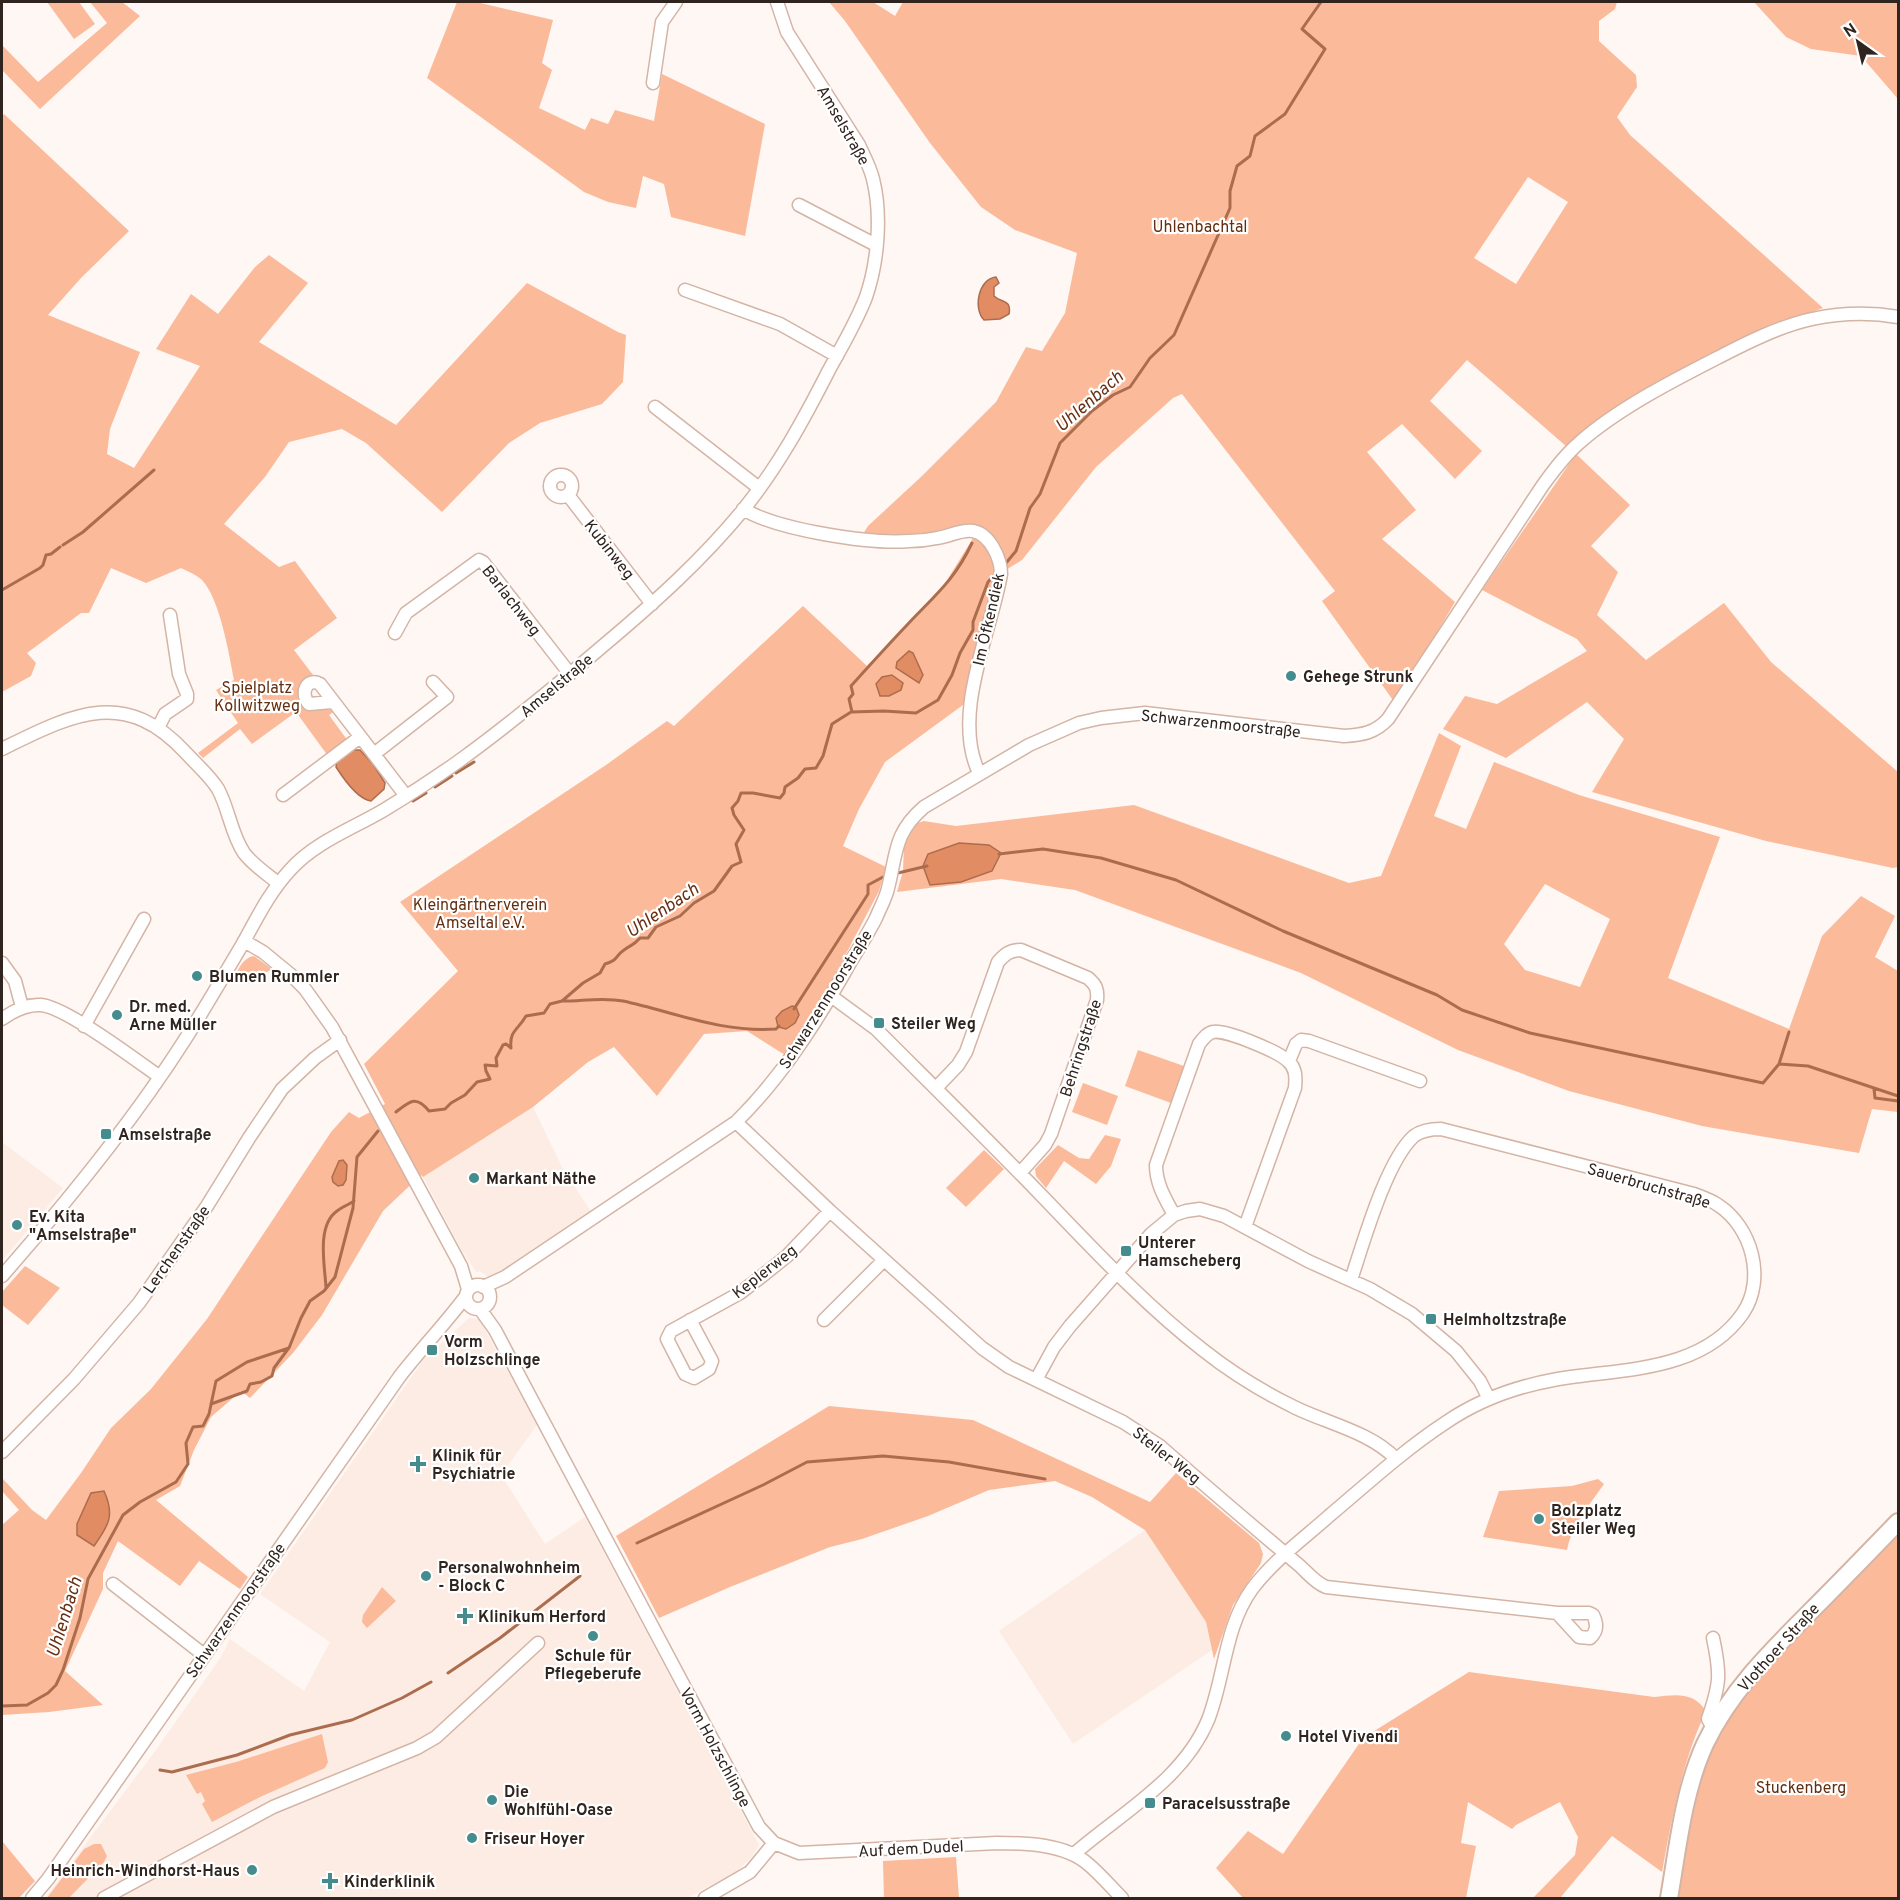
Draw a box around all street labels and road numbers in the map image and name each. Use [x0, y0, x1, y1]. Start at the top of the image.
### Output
street label: Amselstraße [811, 82, 873, 170]
street label: Kubinweg [579, 516, 638, 584]
street label: Barlachweg [477, 562, 544, 641]
street label: Im Öfkendiek [968, 570, 1010, 668]
street label: Amselstraße [517, 650, 598, 723]
street label: Schwarzenmoorstraße [1140, 707, 1302, 743]
street label: Schwarzenmoorstraße [776, 927, 878, 1073]
street label: Behringstraße [1057, 997, 1107, 1100]
street label: Sauerbruchstraße [1585, 1160, 1712, 1214]
street label: Lerchenstraße [140, 1202, 215, 1298]
street label: Keplerweg [729, 1241, 801, 1304]
street label: Steiler Weg [1127, 1424, 1204, 1490]
street label: Schwarzenmoorstraße [182, 1540, 291, 1683]
street label: Vlothoer Straße [1734, 1600, 1825, 1697]
street label: Vorm Holzschlinge [674, 1685, 754, 1811]
street label: Auf dem Dudel [858, 1837, 964, 1863]

